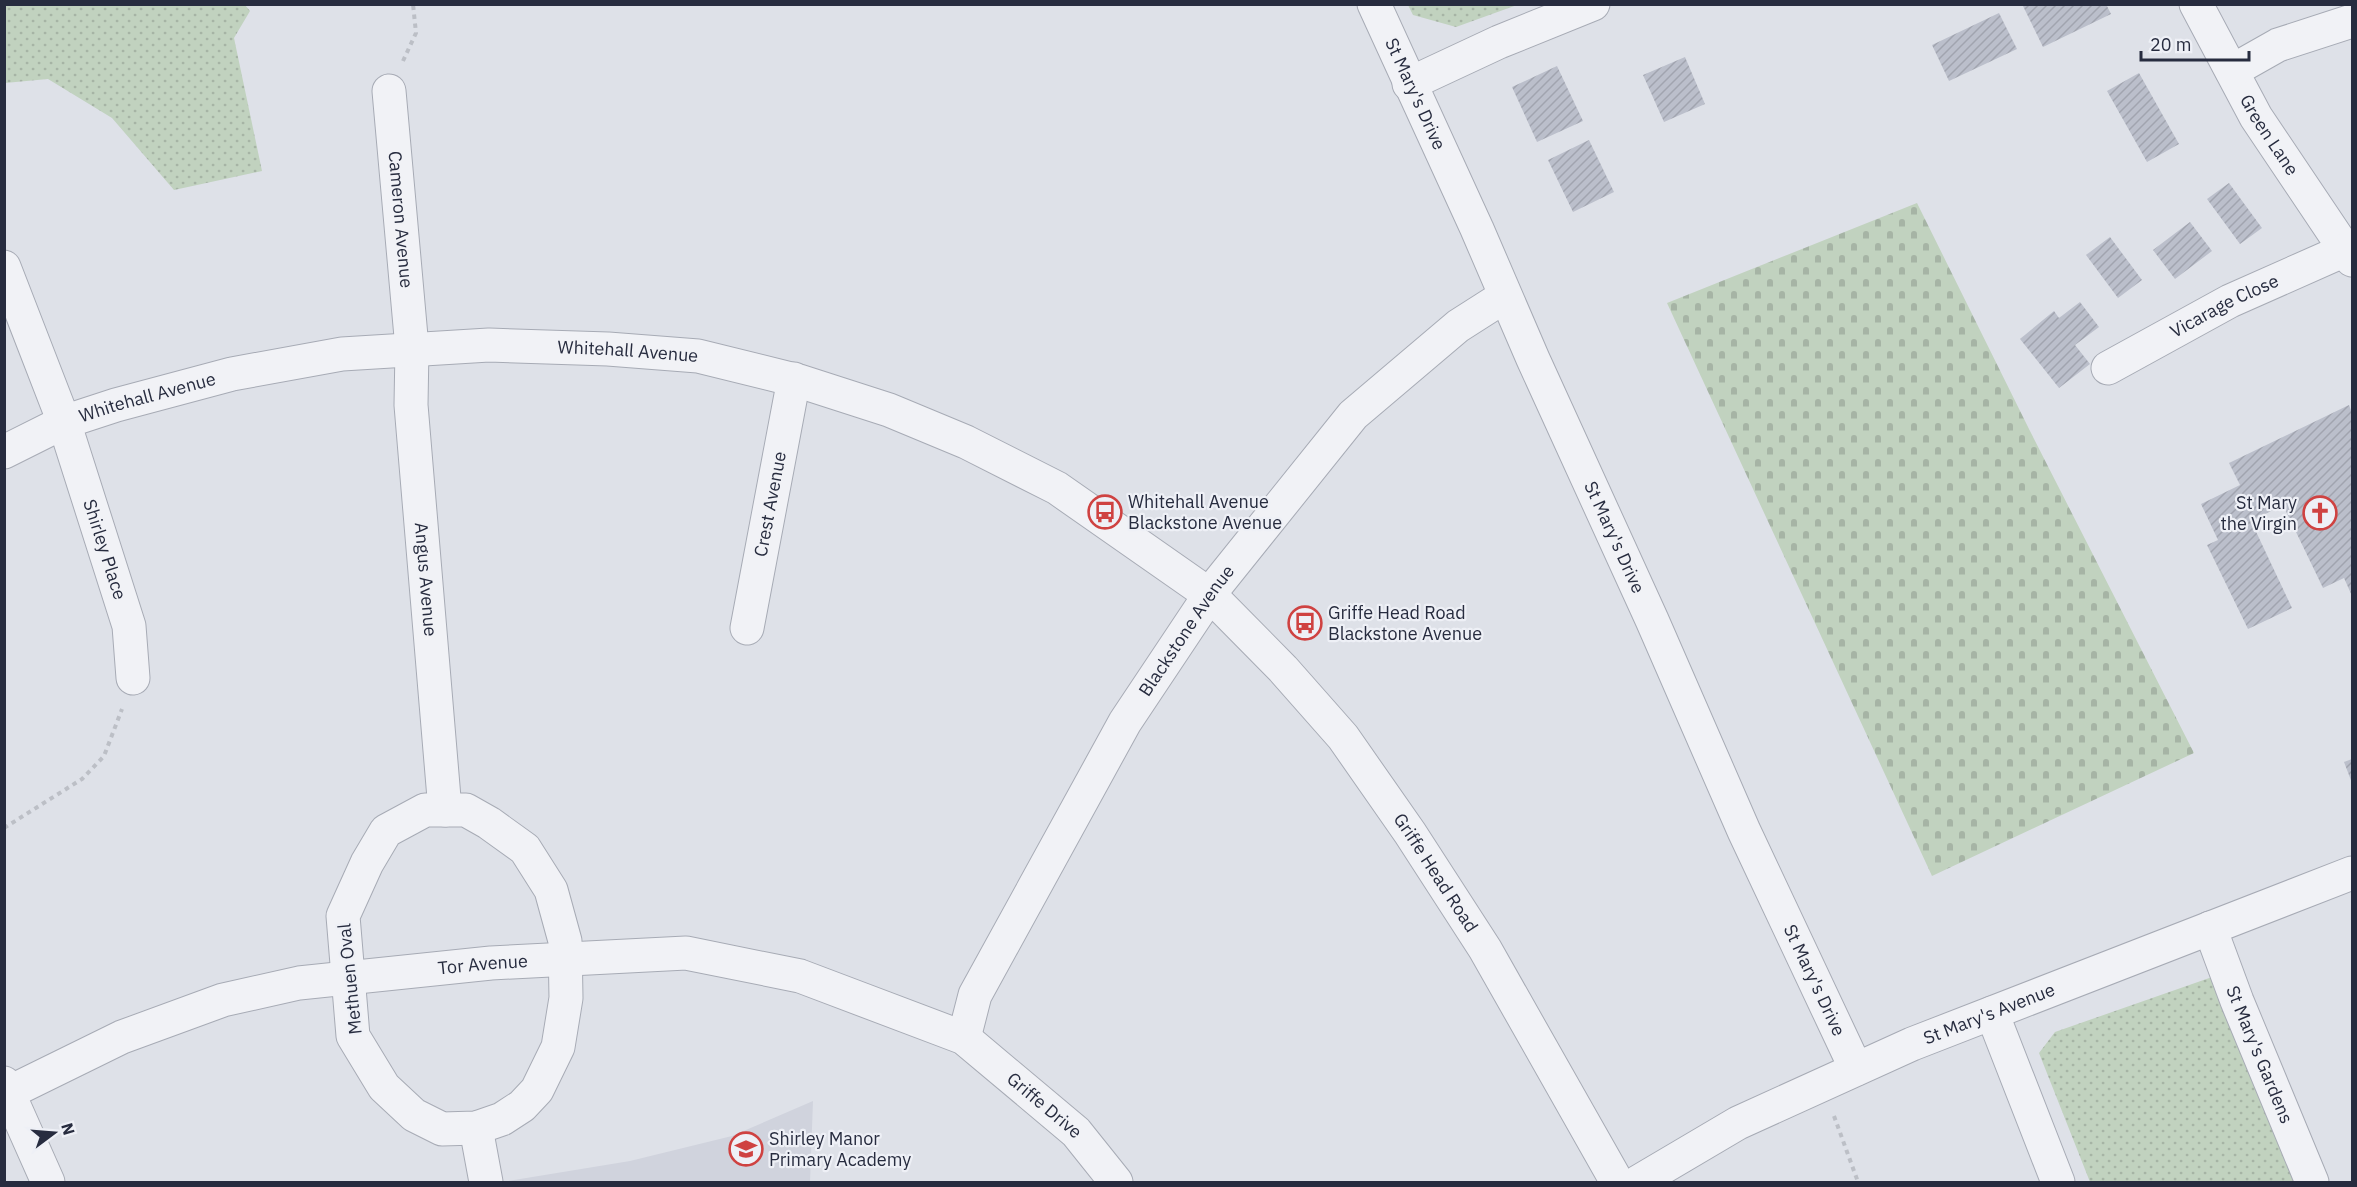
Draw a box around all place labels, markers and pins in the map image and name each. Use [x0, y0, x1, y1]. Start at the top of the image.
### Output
place label: Whitehall Avenue Blackstone Avenue [1128, 490, 1282, 534]
place label: St Mary the Virgin [2220, 491, 2297, 535]
bus stop icon: Whitehall Avenue Blackstone Avenue [1087, 494, 1123, 530]
church icon: St Mary the Virgin [2302, 495, 2338, 531]
place label: Griffe Head Road Blackstone Avenue [1328, 601, 1482, 645]
bus stop icon: Griffe Head Road Blackstone Avenue [1287, 605, 1323, 641]
place label: Shirley Manor Primary Academy [769, 1127, 911, 1171]
school or university icon: Shirley Manor Primary Academy [728, 1131, 764, 1167]

